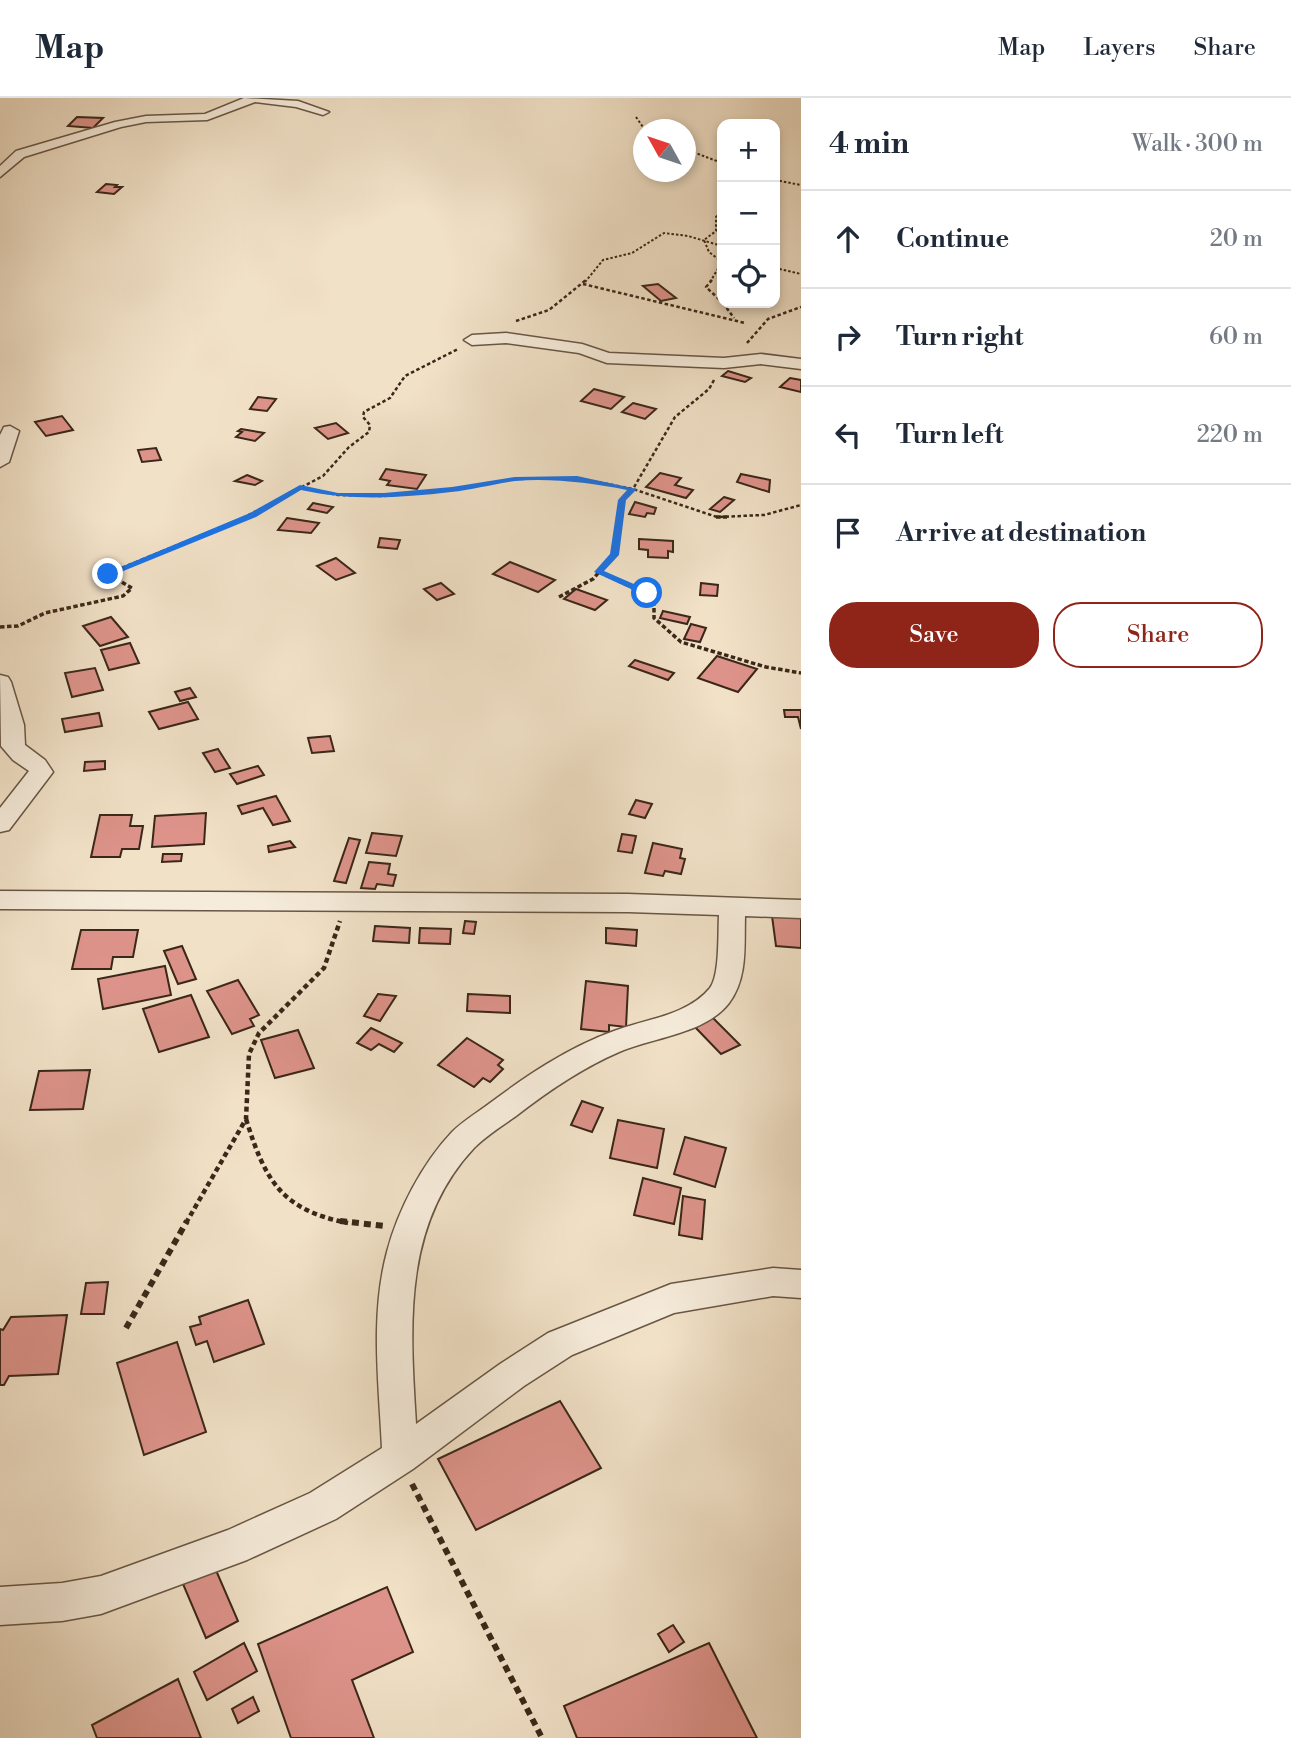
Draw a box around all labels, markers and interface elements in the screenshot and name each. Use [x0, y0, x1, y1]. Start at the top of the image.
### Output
text: Map [35, 28, 104, 69]
text: Map [998, 33, 1045, 63]
text: Layers [1083, 33, 1155, 63]
text: Share [1193, 33, 1256, 63]
north arrow [633, 119, 696, 182]
map controls [717, 119, 780, 308]
button: + [717, 119, 780, 182]
text: 4 min [829, 125, 909, 163]
text: Walk · 300 m [1132, 130, 1263, 158]
button: − [717, 182, 780, 245]
icon: ahead [829, 220, 867, 258]
text: Continue [896, 223, 1009, 255]
text: 20 m [1210, 225, 1263, 253]
button: locate [717, 245, 780, 308]
icon: right [829, 318, 867, 356]
text: Turn right [896, 321, 1024, 353]
text: 60 m [1209, 323, 1263, 351]
icon: left [829, 416, 867, 454]
text: Turn left [896, 419, 1004, 451]
text: 220 m [1197, 421, 1263, 449]
icon: arrive [829, 514, 867, 552]
text: Arrive at destination [896, 517, 1146, 549]
route end [92, 558, 123, 589]
route start [631, 577, 662, 608]
button: Save [829, 602, 1039, 668]
button: Share [1053, 602, 1263, 668]

